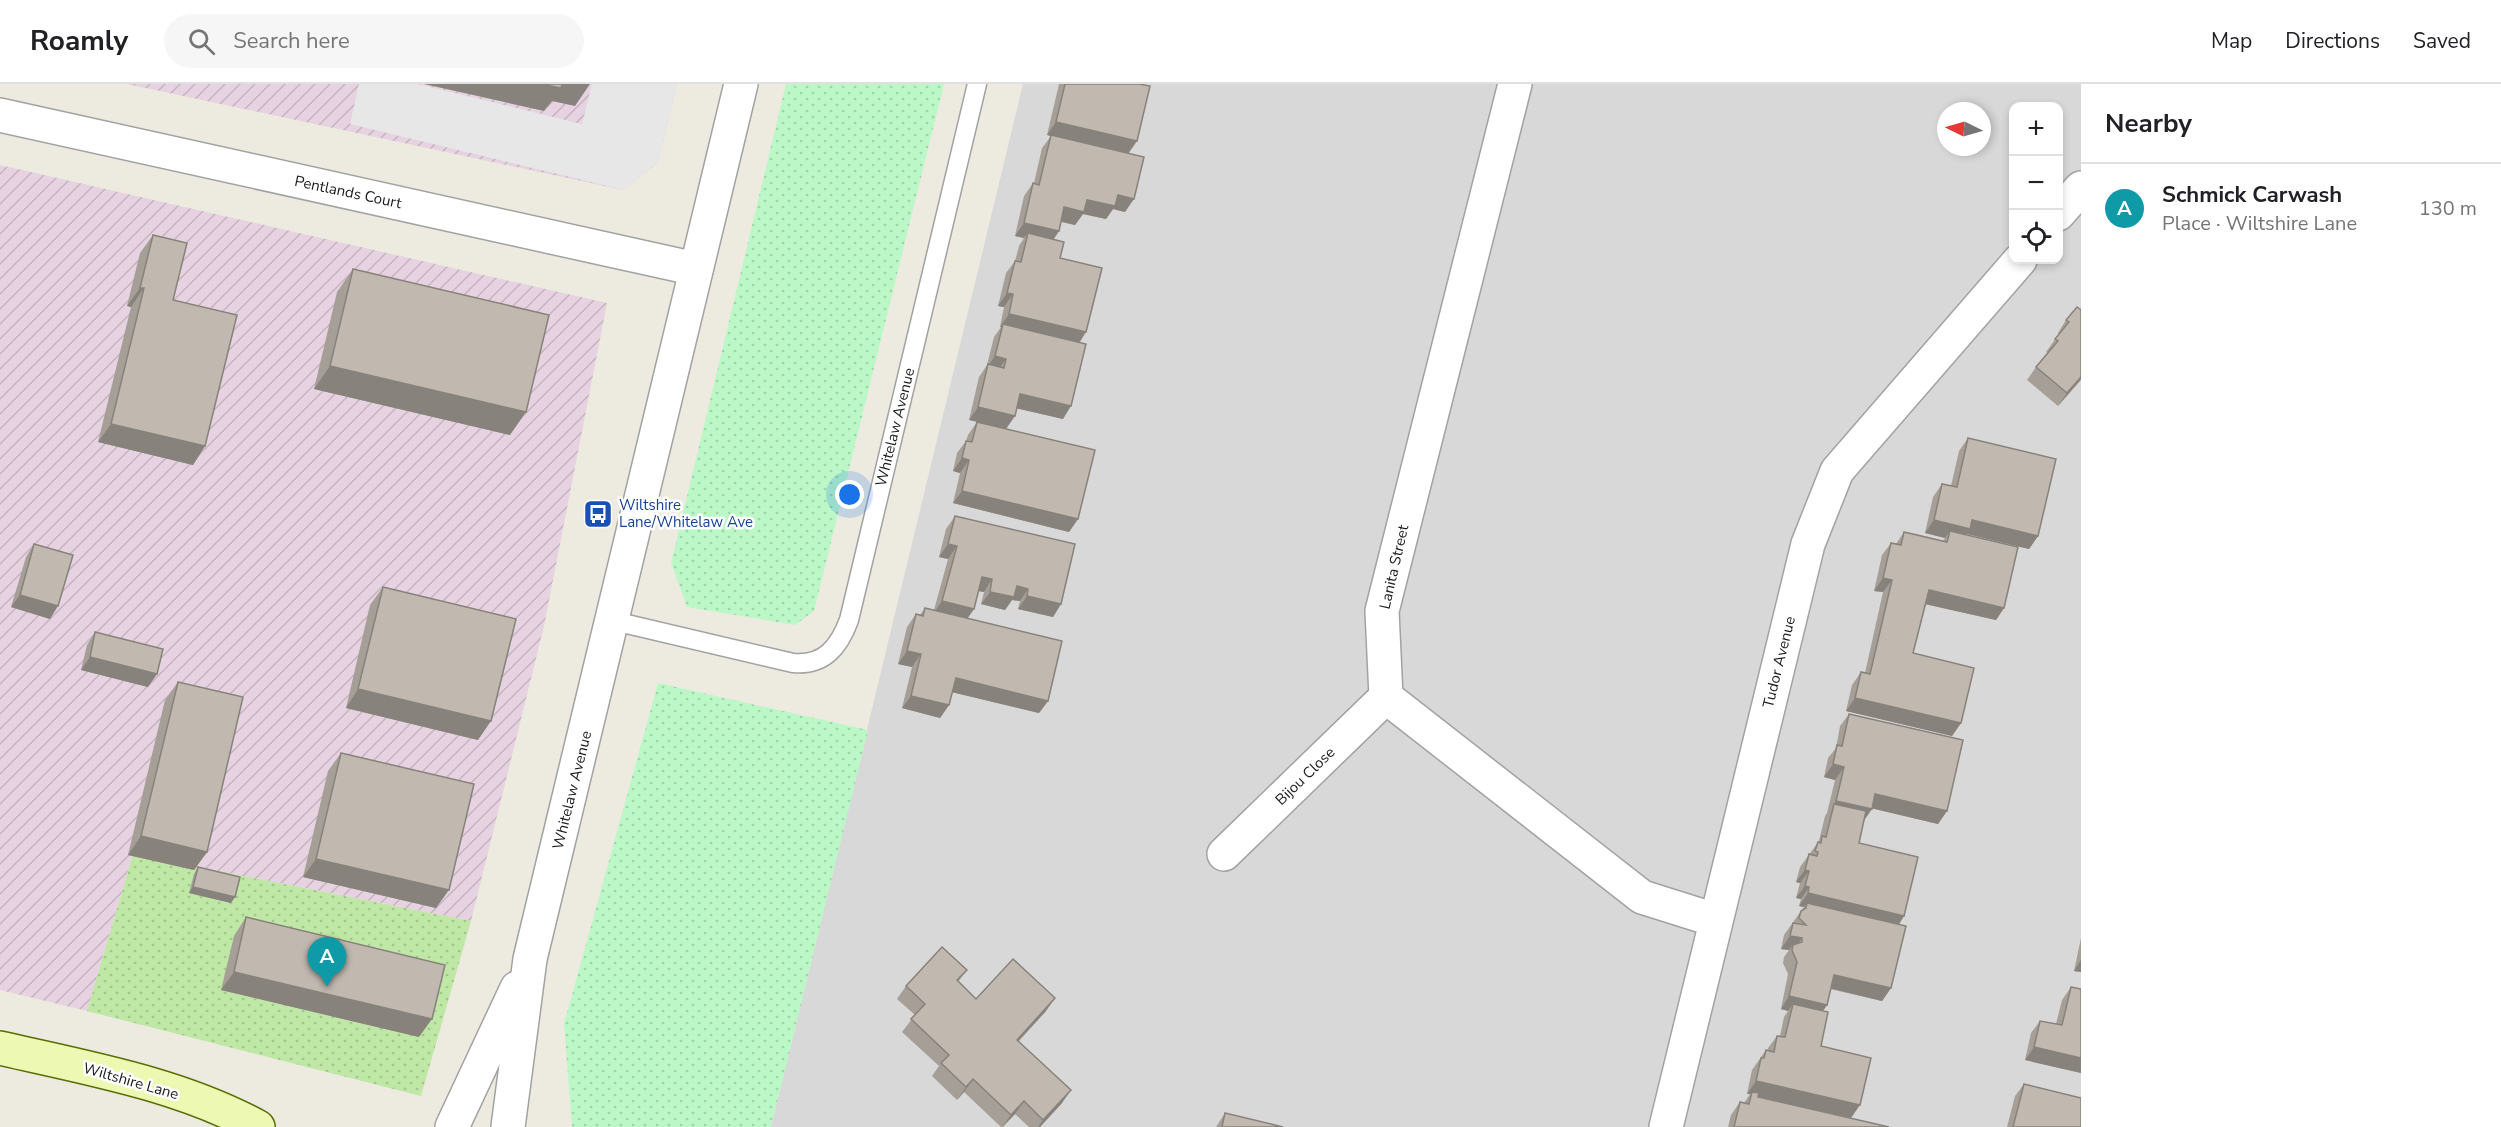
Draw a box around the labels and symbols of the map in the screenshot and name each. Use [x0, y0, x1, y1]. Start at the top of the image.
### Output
north arrow [1937, 102, 1991, 156]
street label: Pentlands Court [293, 171, 404, 213]
street label: Whitelaw Avenue [871, 366, 919, 488]
your location [835, 480, 864, 509]
place label: Wiltshire Lane/Whitelaw Ave [619, 495, 753, 532]
bus stop icon: Wiltshire Lane/Whitelaw Ave [582, 498, 614, 530]
street label: Lanita Street [1375, 522, 1414, 611]
street label: Tudor Avenue [1758, 614, 1800, 710]
street label: Whitelaw Avenue [548, 729, 596, 851]
street label: Bijou Close [1271, 742, 1339, 810]
pin: A [308, 938, 346, 987]
street label: Wiltshire Lane [81, 1058, 181, 1104]

